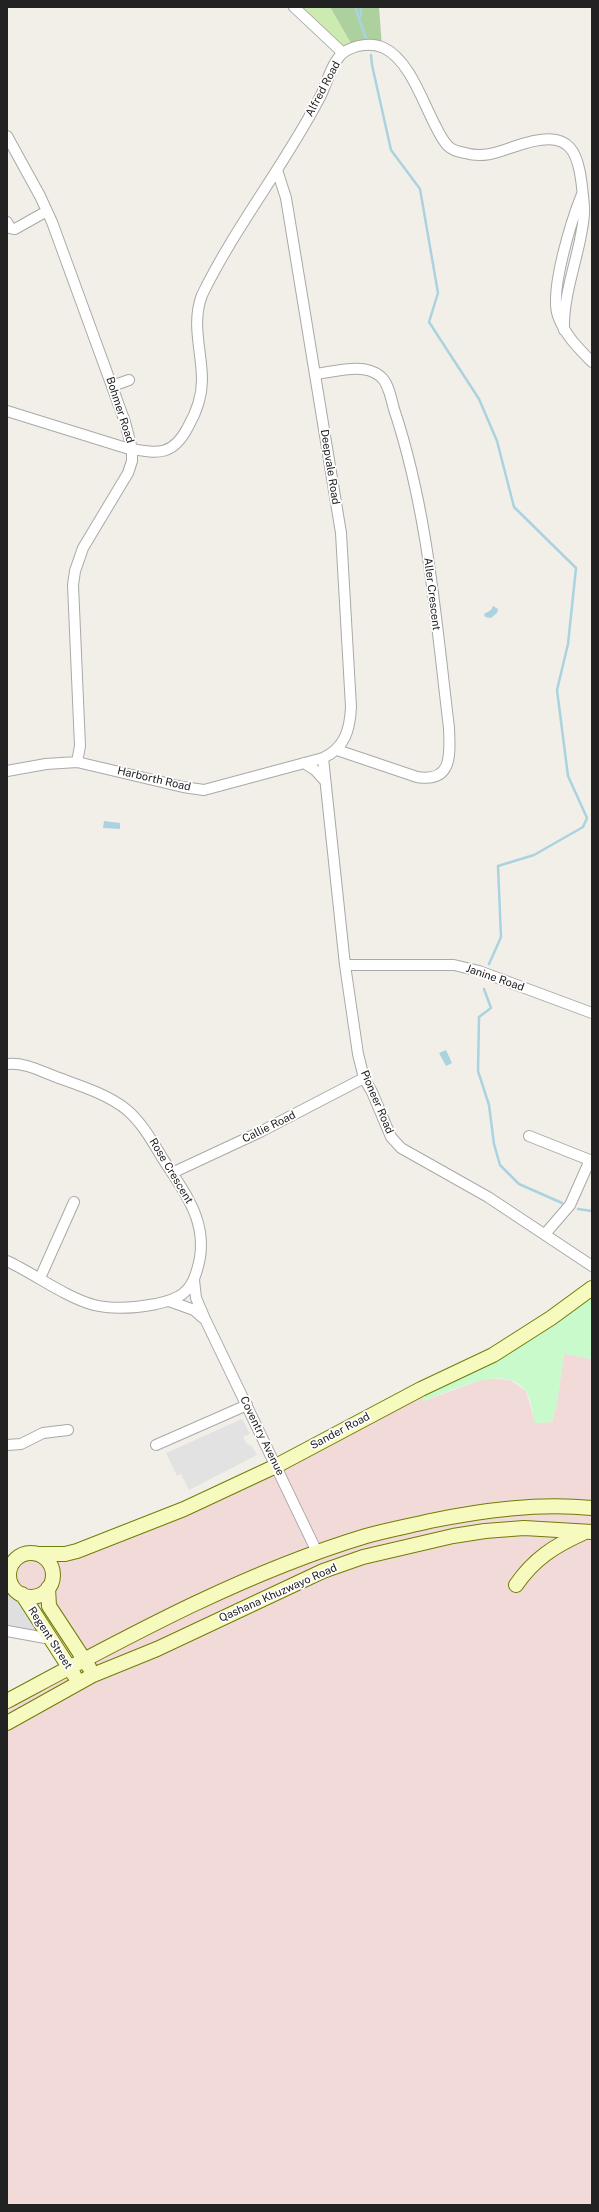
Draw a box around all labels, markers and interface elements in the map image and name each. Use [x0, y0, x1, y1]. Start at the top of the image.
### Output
street label: Alfred Road [303, 59, 343, 119]
street label: Bohmer Road [103, 375, 137, 445]
street label: Deepvale Road [318, 428, 342, 506]
street label: Aller Crescent [421, 557, 443, 631]
street label: Harborth Road [116, 764, 192, 794]
street label: Janine Road [464, 962, 526, 994]
street label: Pioneer Road [358, 1068, 396, 1136]
street label: Callie Road [240, 1108, 298, 1146]
street label: Rose Crescent [146, 1136, 196, 1206]
street label: Coventry Avenue [237, 1394, 287, 1478]
street label: Sander Road [308, 1410, 372, 1452]
street label: Qashana Khuzwayo Road [217, 1561, 339, 1625]
street label: Regent Street [25, 1604, 75, 1672]

